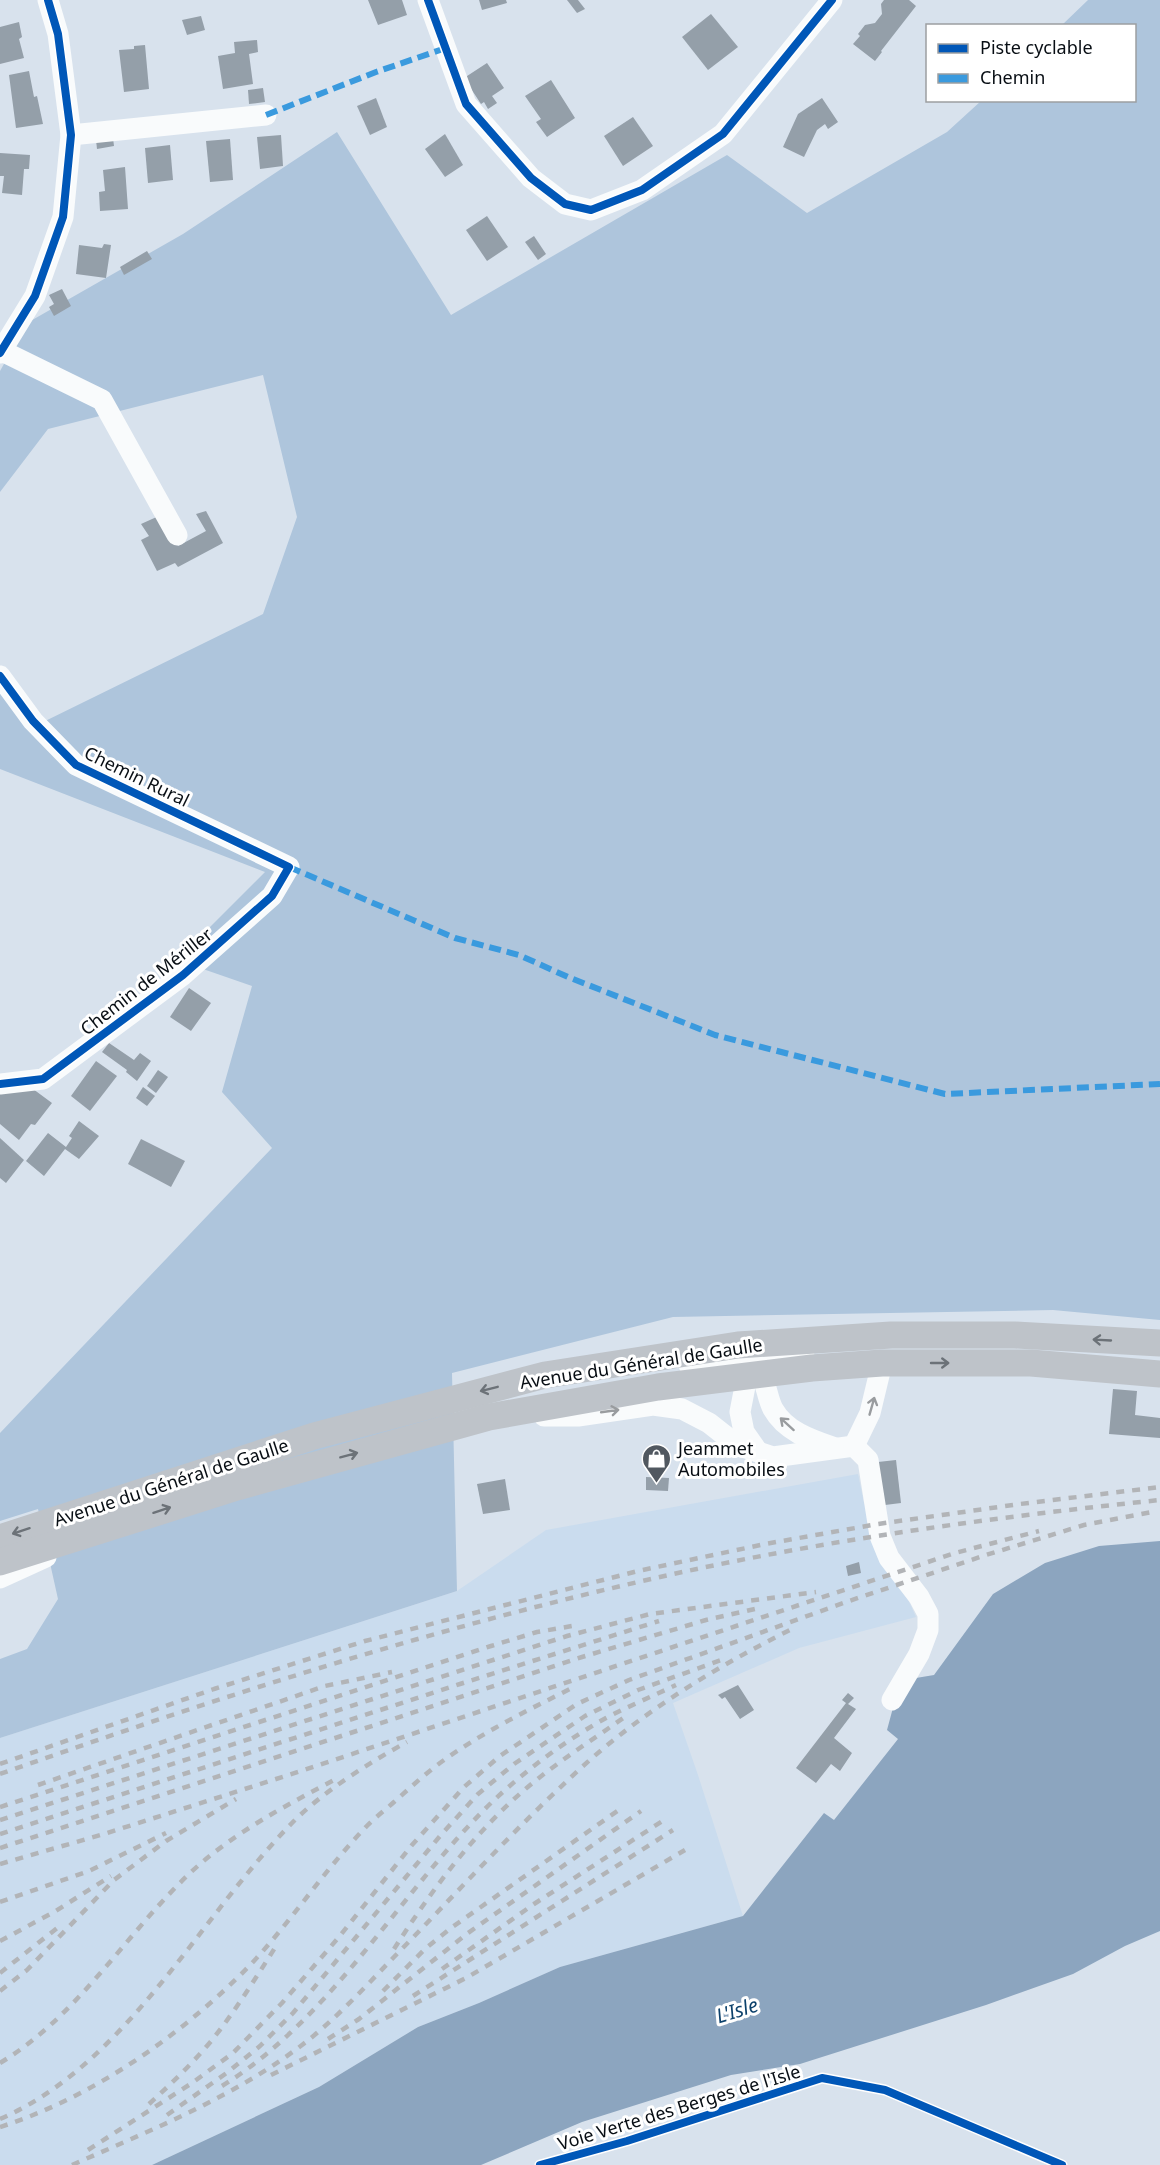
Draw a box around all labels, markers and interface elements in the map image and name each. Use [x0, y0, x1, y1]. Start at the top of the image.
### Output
legend [926, 24, 1136, 102]
text: Piste cyclable [980, 35, 1093, 59]
text: Chemin [980, 65, 1045, 89]
street label: Chemin Rural [80, 740, 194, 812]
street label: Chemin de Mériller [75, 922, 217, 1040]
street label: Avenue du Général de Gaulle [518, 1332, 764, 1394]
one-way arrow [1092, 1334, 1112, 1345]
one-way arrow [930, 1357, 950, 1369]
one-way arrow [479, 1384, 498, 1396]
one-way arrow [866, 1397, 878, 1416]
one-way arrow [600, 1406, 620, 1417]
one-way arrow [780, 1417, 795, 1431]
street label: Avenue du Général de Gaulle [51, 1433, 291, 1531]
place label: Jeammet Automobiles [676, 1436, 785, 1481]
shop icon: Jeammet Automobiles [641, 1442, 673, 1484]
one-way arrow [339, 1448, 358, 1460]
one-way arrow [152, 1504, 171, 1515]
one-way arrow [12, 1526, 31, 1537]
water label: L'Isle [713, 1991, 761, 2029]
street label: Voie Verte des Berges de l'Isle [555, 2059, 803, 2155]

